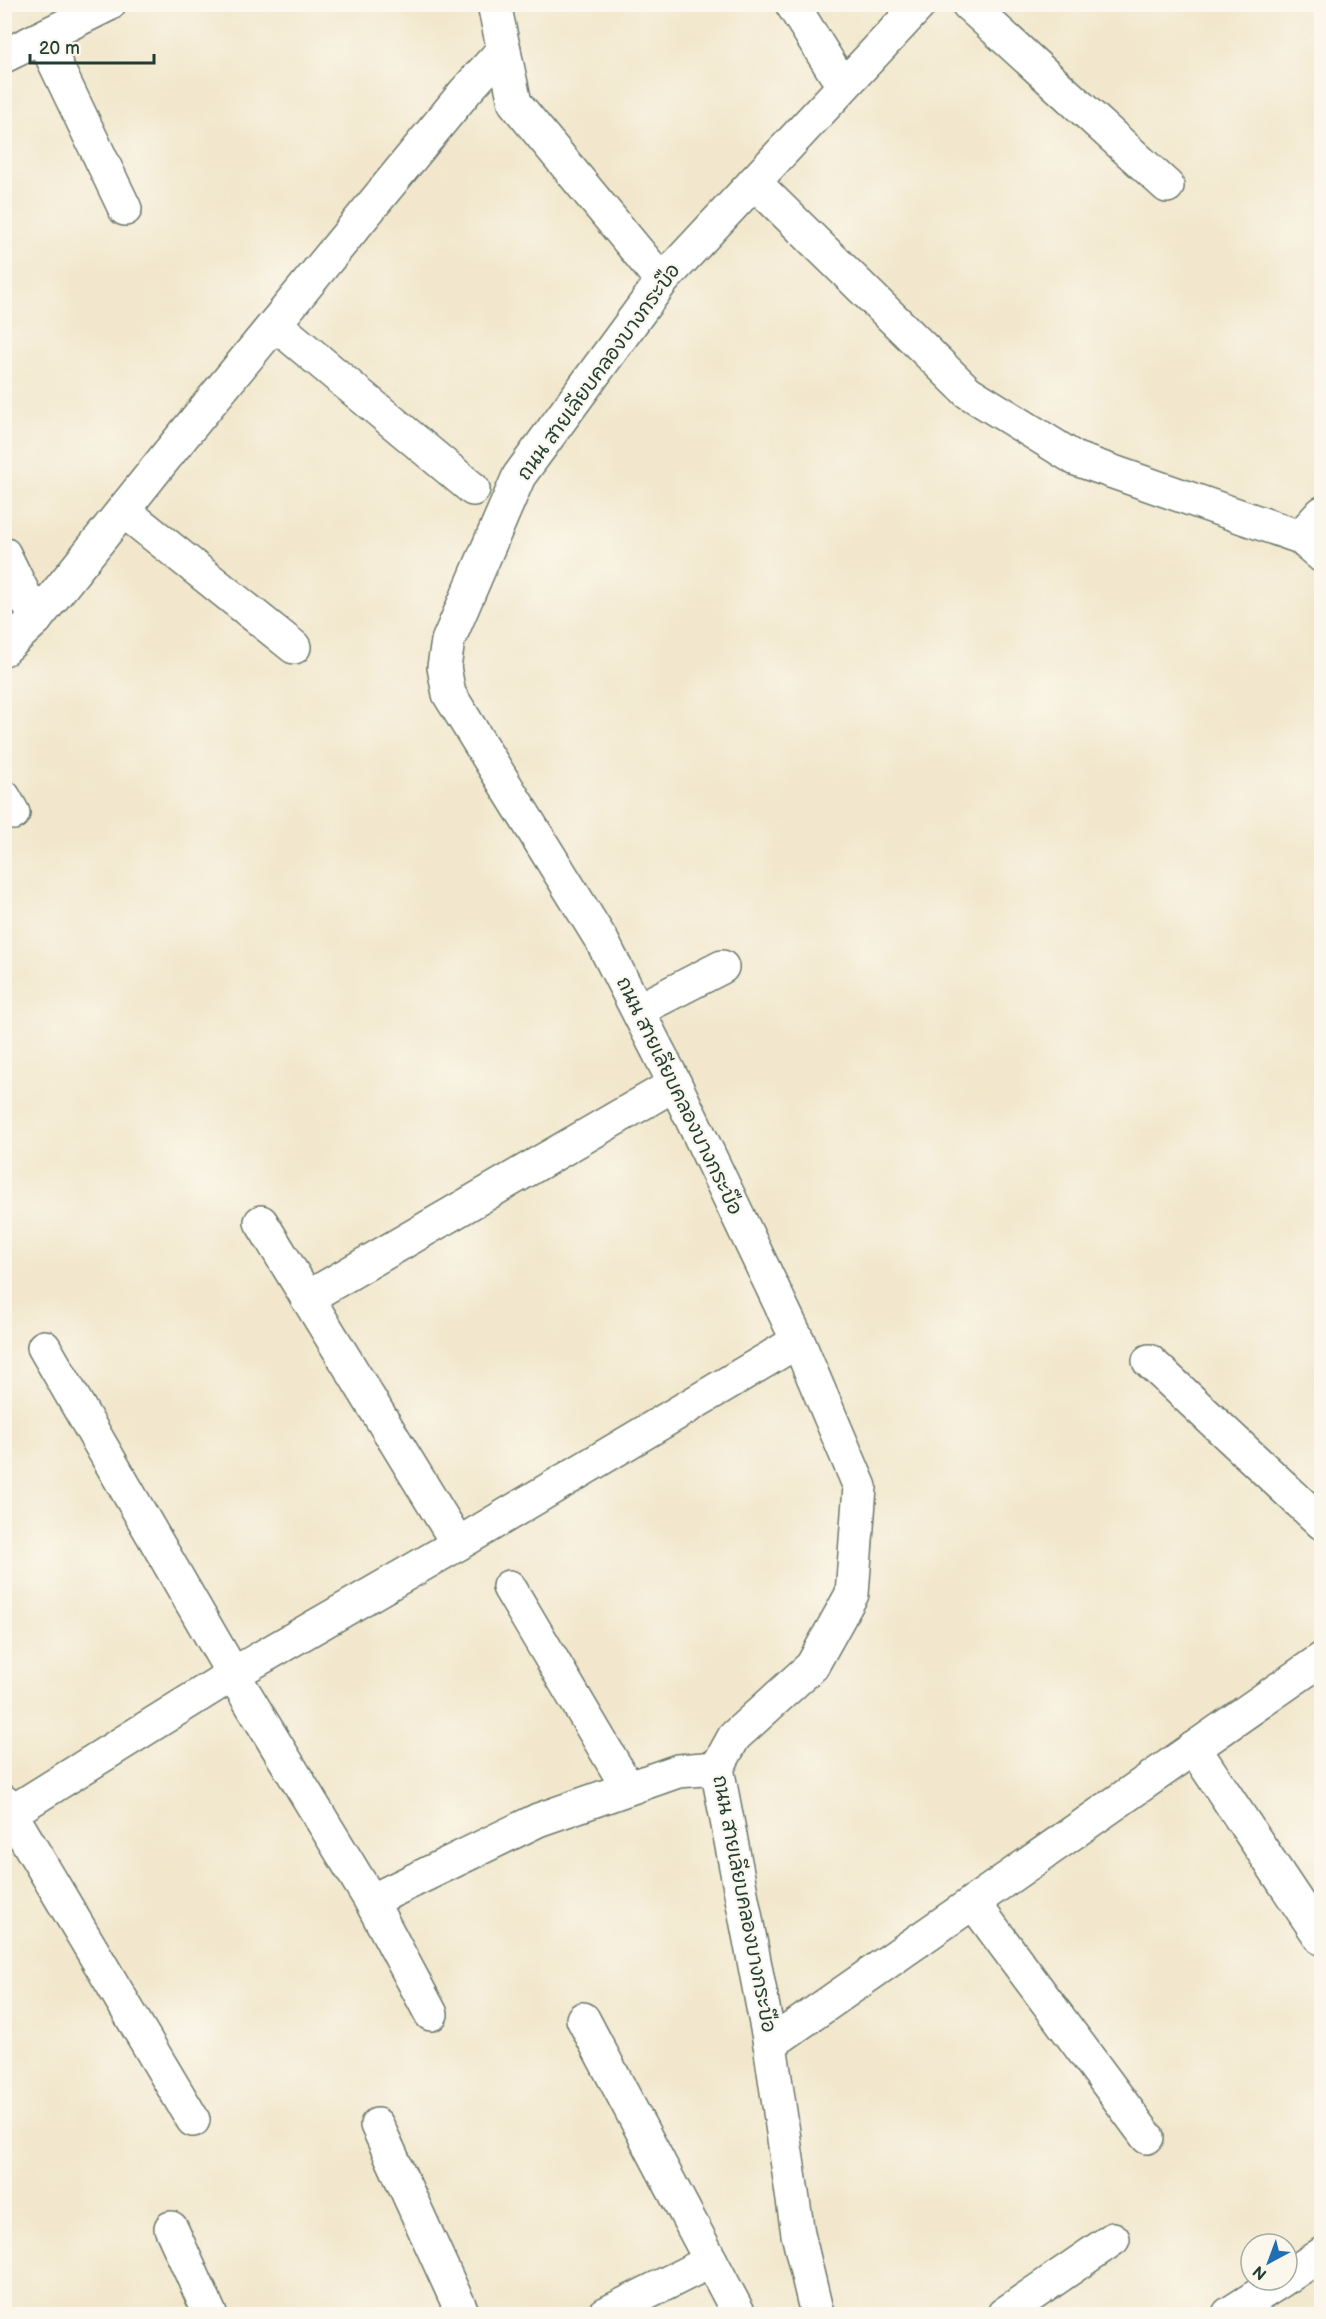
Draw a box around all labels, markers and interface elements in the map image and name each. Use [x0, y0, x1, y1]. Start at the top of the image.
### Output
scale bar [30, 27, 154, 65]
text: 20 m [39, 38, 80, 59]
street label: ถนน สายเลียบคลองบางกระบือ [512, 258, 686, 485]
street label: ถนน สายเลียบคลองบางกระบือ [611, 973, 748, 1219]
street label: ถนน สายเลียบคลองบางกระบือ [707, 1773, 782, 2035]
north arrow [1239, 2232, 1299, 2292]
text: N [1249, 2261, 1271, 2283]

